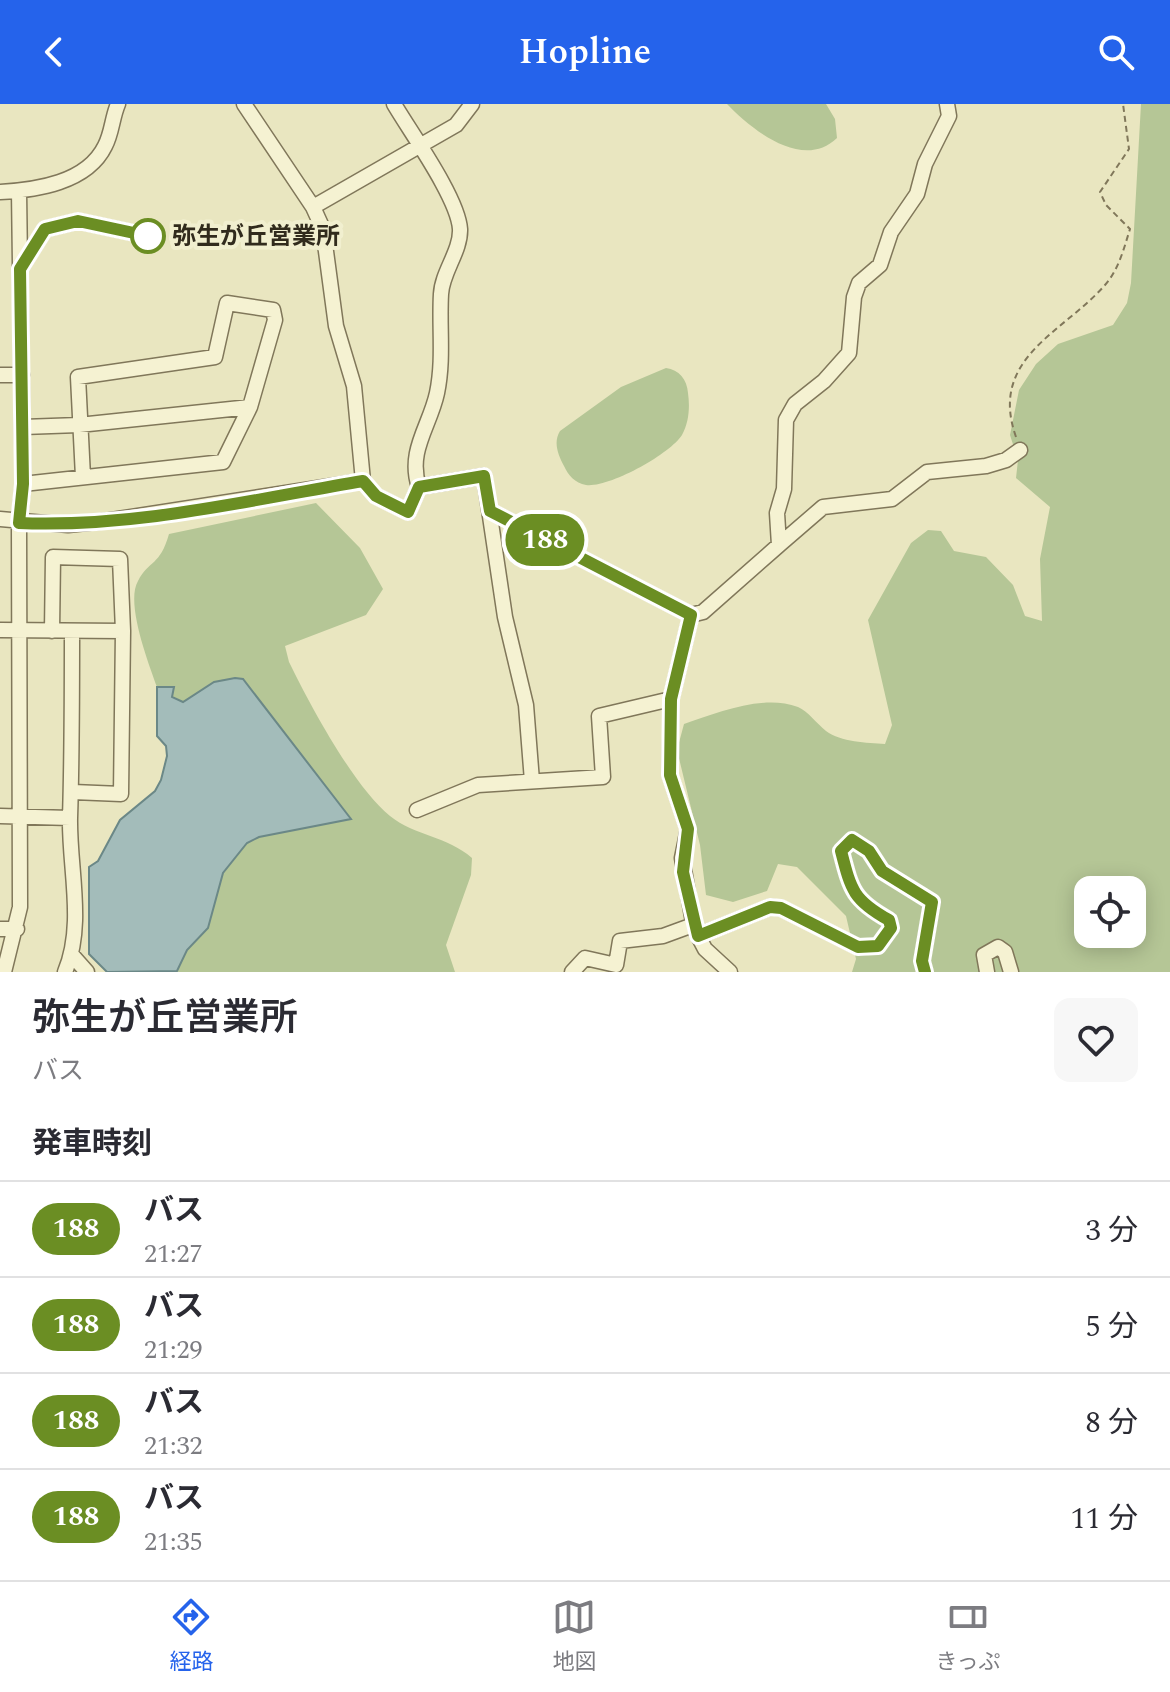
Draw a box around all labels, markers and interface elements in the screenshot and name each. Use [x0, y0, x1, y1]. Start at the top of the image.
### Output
text: Hopline [519, 25, 651, 80]
icon: back [32, 30, 76, 74]
icon: search [1094, 30, 1138, 74]
marker: 弥生が丘営業所 [131, 219, 165, 253]
place label: 弥生が丘営業所 [172, 219, 340, 255]
line badge: 188 [499, 514, 591, 566]
text: 188 [521, 518, 569, 561]
map controls [1074, 876, 1146, 948]
button: locate [1074, 876, 1146, 948]
text: 弥生が丘営業所 [32, 990, 298, 1048]
button: heart [1054, 998, 1138, 1082]
text: バス [32, 1051, 84, 1091]
text: 発車時刻 [32, 1121, 152, 1167]
text: バス [144, 1188, 204, 1234]
text: 188 [52, 1207, 100, 1250]
text: 3 分 [1086, 1208, 1138, 1254]
text: 21:27 [144, 1234, 203, 1274]
text: バス [144, 1284, 204, 1330]
text: 188 [52, 1303, 100, 1346]
text: 5 分 [1086, 1304, 1138, 1350]
text: 21:29 [144, 1330, 203, 1370]
text: バス [144, 1380, 204, 1426]
text: 188 [52, 1399, 100, 1442]
text: 8 分 [1086, 1400, 1138, 1446]
text: 21:32 [144, 1426, 203, 1466]
text: バス [144, 1476, 204, 1522]
text: 188 [52, 1495, 100, 1538]
text: 11 分 [1071, 1496, 1138, 1542]
text: 21:35 [144, 1522, 203, 1562]
tab: 経路 [169, 1595, 213, 1679]
tab: 地図 [552, 1595, 596, 1679]
tab: きっぷ [935, 1595, 1001, 1679]

